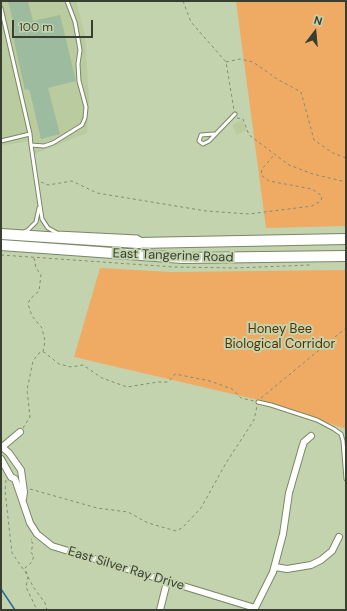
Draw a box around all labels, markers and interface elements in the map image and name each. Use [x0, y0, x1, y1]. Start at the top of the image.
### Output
scale bar [14, 12, 95, 38]
north arrow [295, 12, 335, 52]
text: N [313, 13, 324, 28]
text: 100 m [19, 19, 53, 35]
street label: East Tangerine Road [112, 246, 234, 266]
park label: Honey Bee Biological Corridor [225, 322, 335, 353]
street label: East Silver Ray Drive [66, 544, 186, 594]

